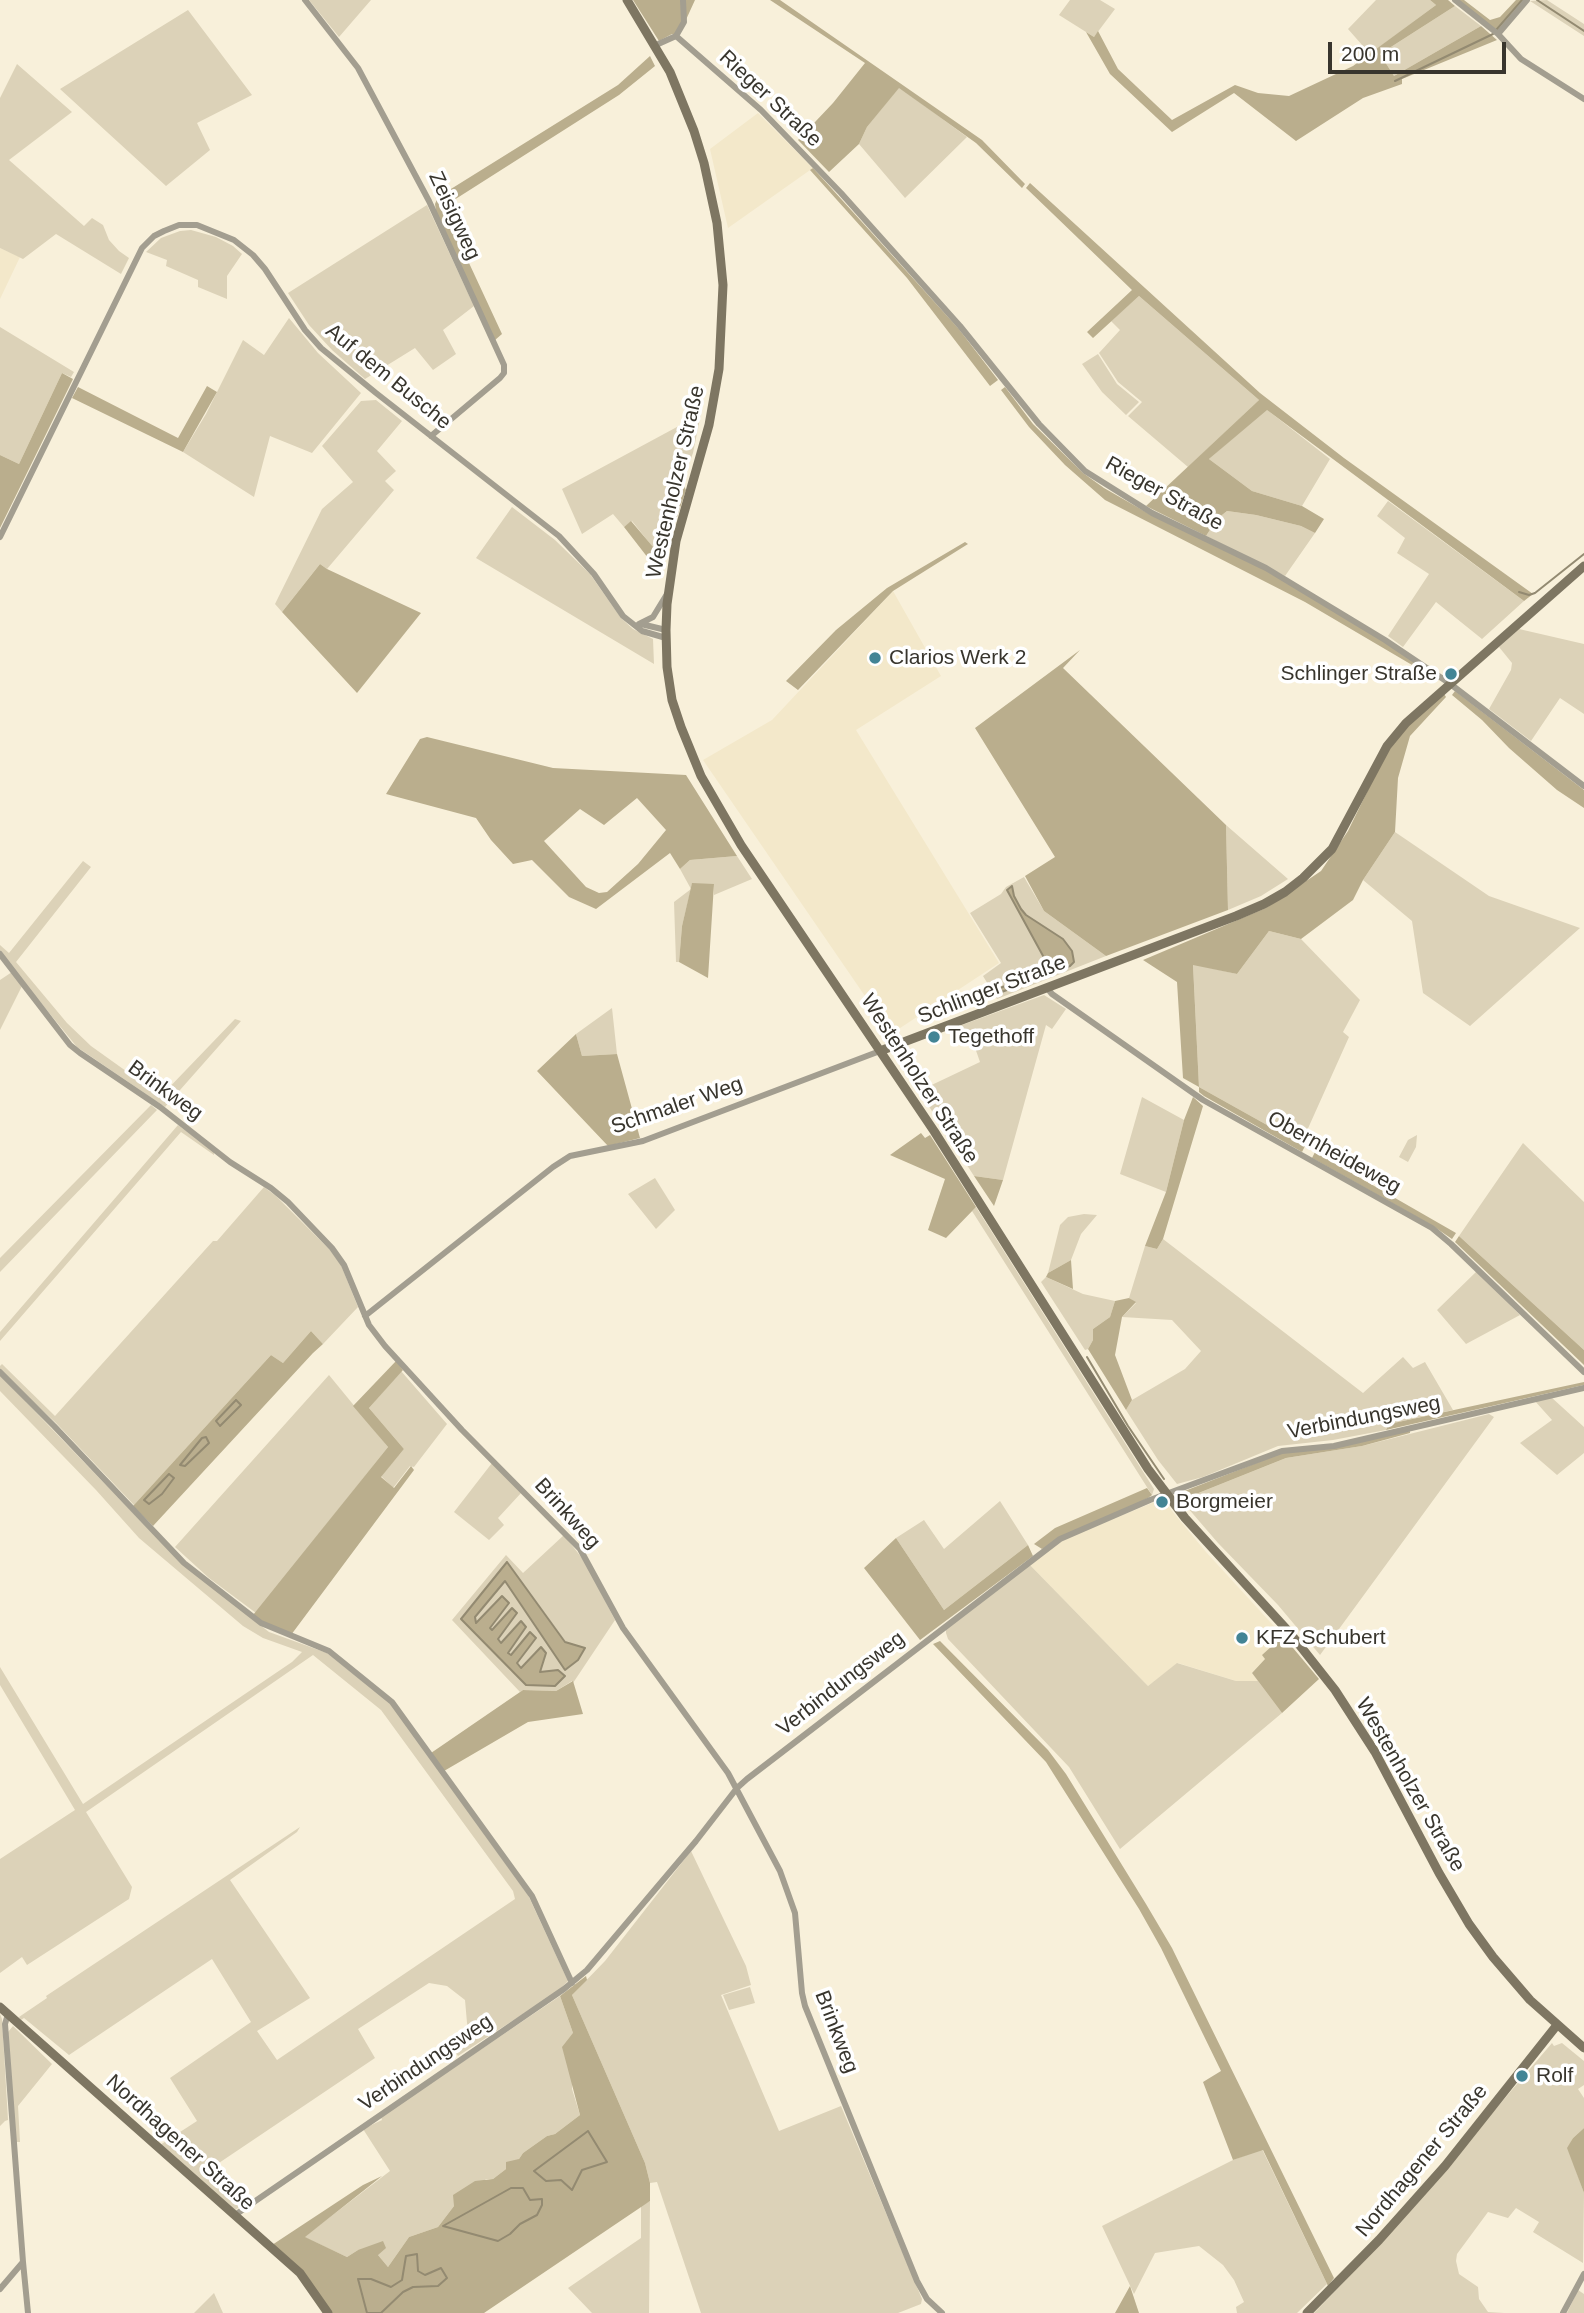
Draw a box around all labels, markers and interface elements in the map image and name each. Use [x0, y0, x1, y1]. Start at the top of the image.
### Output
scale bar [1332, 28, 1510, 72]
text: 200 m [1341, 42, 1399, 65]
street label: Rieger Straße [714, 45, 826, 153]
street label: Zeisigweg [423, 168, 485, 264]
street label: Auf dem Busche [320, 319, 456, 435]
street label: Westenholzer Straße [642, 383, 710, 581]
street label: Rieger Straße [1101, 451, 1227, 537]
place label: Clarios Werk 2 [889, 645, 1026, 671]
marker: Clarios Werk 2 [867, 650, 883, 666]
place label: Schlinger Straße [1281, 661, 1437, 687]
marker: Schlinger Straße [1443, 666, 1459, 682]
street label: Schlinger Straße [914, 950, 1070, 1030]
street label: Westenholzer Straße [855, 990, 983, 1168]
place label: Tegethoff [948, 1024, 1034, 1050]
marker: Tegethoff [926, 1029, 942, 1045]
street label: Brinkweg [123, 1055, 207, 1127]
street label: Schmaler Weg [608, 1072, 746, 1140]
street label: Obernheideweg [1263, 1106, 1405, 1200]
street label: Verbindungsweg [1285, 1391, 1443, 1445]
street label: Brinkweg [529, 1473, 605, 1555]
place label: Borgmeier [1176, 1489, 1273, 1515]
marker: Borgmeier [1154, 1494, 1170, 1510]
place label: KFZ Schubert [1256, 1625, 1386, 1651]
street label: Verbindungsweg [772, 1626, 910, 1742]
marker: KFZ Schubert [1234, 1630, 1250, 1646]
street label: Westenholzer Straße [1350, 1693, 1470, 1877]
street label: Brinkweg [809, 1987, 863, 2077]
street label: Verbindungsweg [355, 2009, 497, 2117]
place label: Rolf [1536, 2063, 1573, 2089]
marker: Rolf [1514, 2068, 1530, 2084]
street label: Nordhagener Straße [100, 2070, 260, 2216]
street label: Nordhagener Straße [1351, 2080, 1493, 2242]

